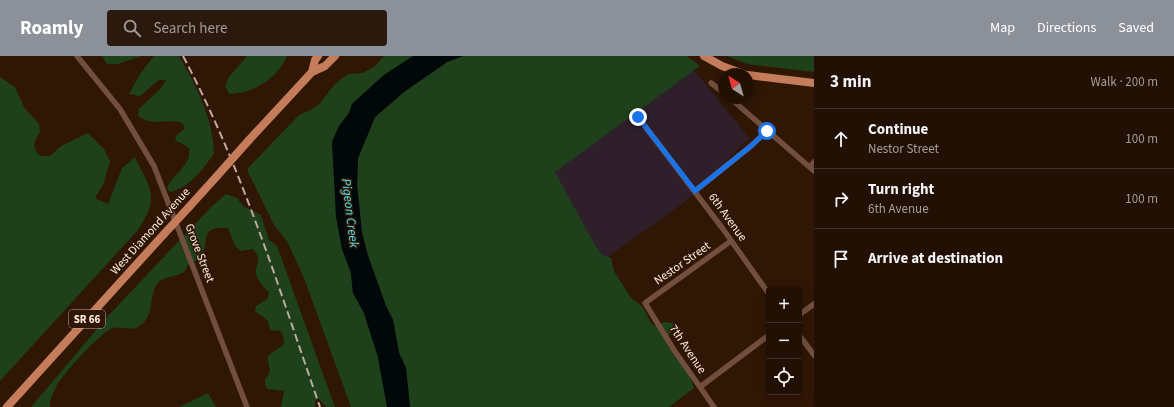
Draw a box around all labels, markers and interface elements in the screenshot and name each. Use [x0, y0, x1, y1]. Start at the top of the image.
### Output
search box [107, 10, 387, 46]
text: Roamly [20, 15, 83, 42]
icon: search [121, 17, 143, 39]
text: Search here [153, 18, 227, 39]
text: Map [990, 18, 1015, 38]
text: Directions [1037, 18, 1096, 38]
text: Saved [1118, 18, 1154, 38]
north arrow [718, 68, 754, 104]
text: 3 min [830, 70, 871, 94]
text: Walk · 200 m [1090, 73, 1158, 91]
route end [629, 108, 647, 126]
text: Continue [868, 119, 928, 140]
route start [758, 122, 776, 140]
icon: ahead [830, 128, 852, 150]
text: 100 m [1125, 130, 1158, 148]
text: Nestor Street [868, 140, 939, 158]
water label: Pigeon Creek [337, 177, 363, 250]
text: Turn right [868, 179, 934, 200]
street label: West Diamond Avenue [107, 184, 194, 279]
icon: right [830, 188, 852, 210]
street label: 6th Avenue [704, 190, 751, 245]
text: 100 m [1125, 190, 1158, 208]
text: 6th Avenue [868, 200, 929, 218]
street label: Grove Street [181, 221, 219, 285]
street label: Nestor Street [651, 238, 714, 289]
icon: arrive [830, 248, 852, 270]
text: Arrive at destination [868, 248, 1003, 269]
map controls [766, 287, 802, 395]
button: + [766, 287, 802, 323]
road number: SR 66 [69, 310, 105, 328]
street label: 7th Avenue [665, 321, 710, 377]
button: − [766, 323, 802, 359]
button: locate [766, 359, 802, 395]

